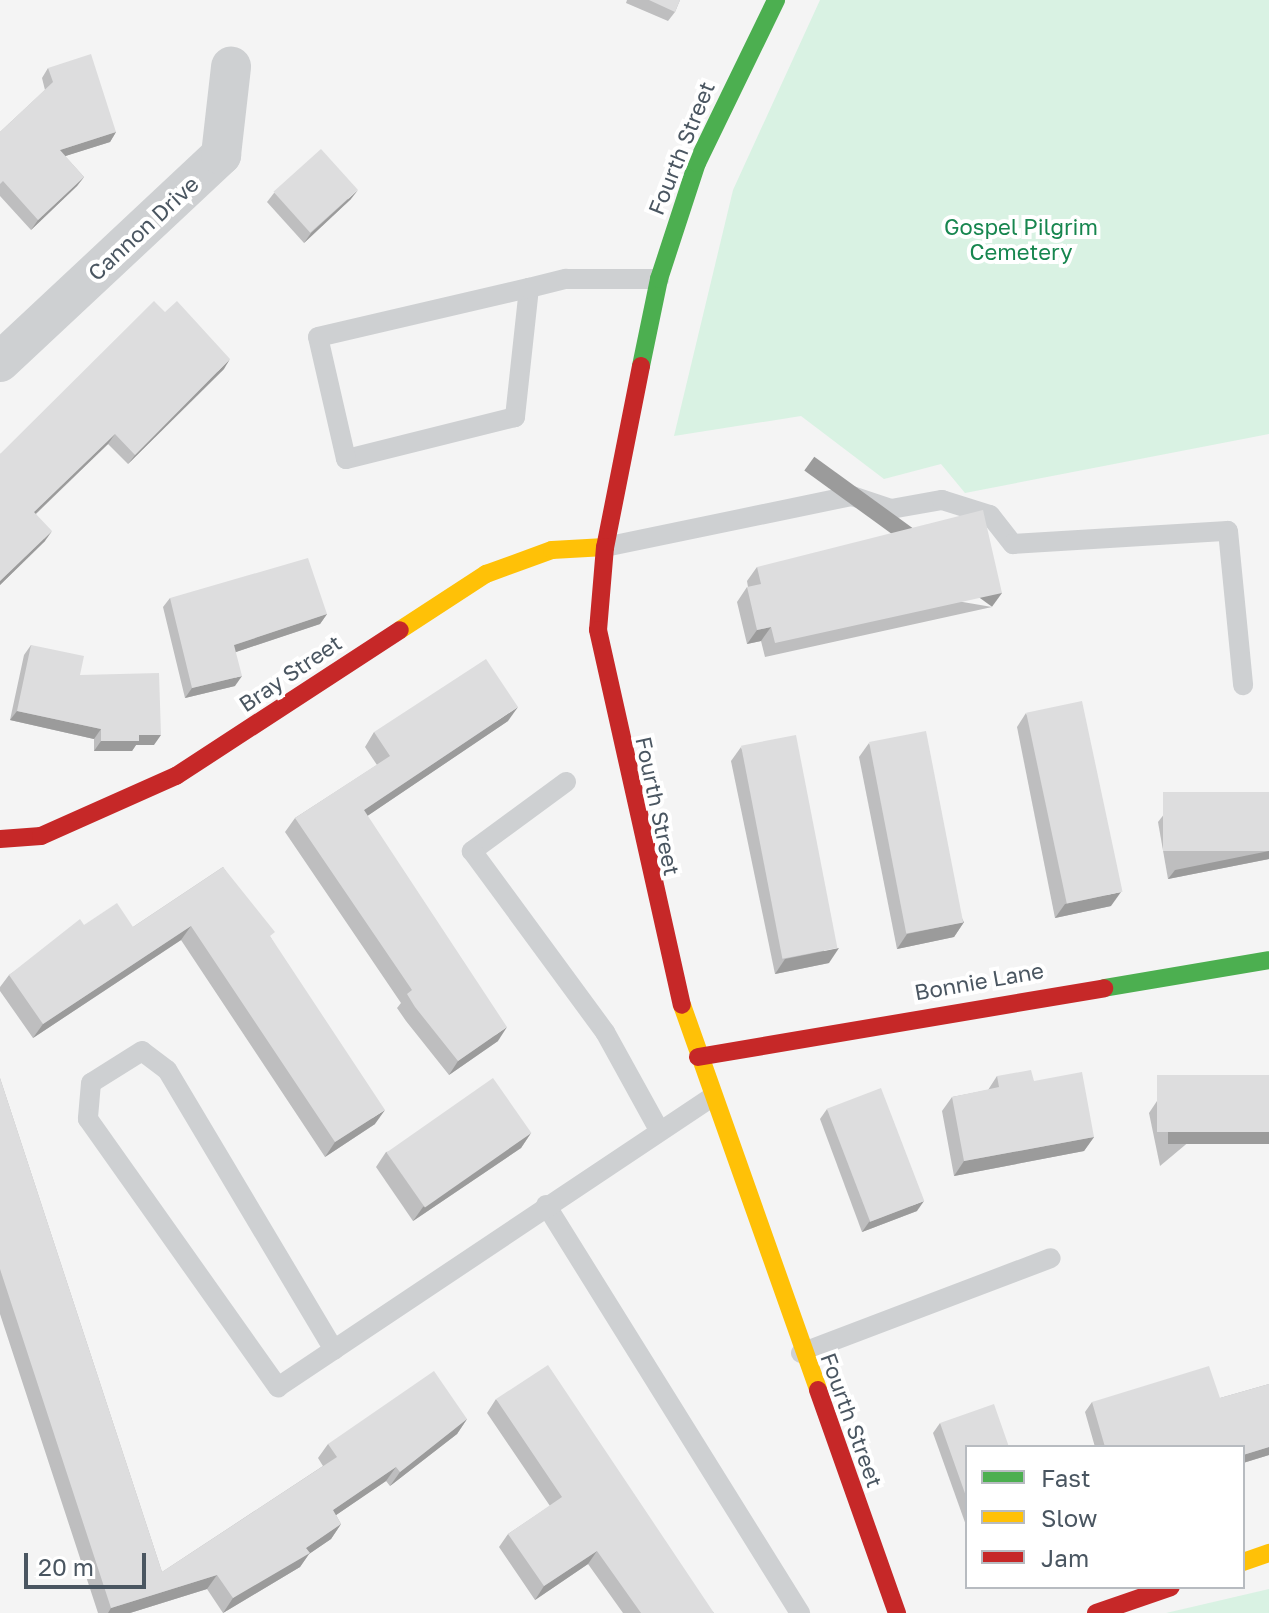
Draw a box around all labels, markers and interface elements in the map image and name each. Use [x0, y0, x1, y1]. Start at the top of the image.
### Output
street label: Fourth Street [642, 78, 720, 218]
street label: Cannon Drive [82, 170, 204, 286]
park label: Gospel Pilgrim Cemetery [944, 213, 1098, 264]
street label: Bray Street [234, 629, 346, 717]
street label: Fourth Street [630, 734, 686, 878]
street label: Bonnie Lane [912, 957, 1046, 1005]
street label: Fourth Street [815, 1349, 889, 1491]
legend [965, 1445, 1245, 1589]
text: Fast [1041, 1463, 1091, 1492]
text: Slow [1041, 1503, 1097, 1532]
scale bar [28, 1537, 150, 1587]
text: Jam [1041, 1543, 1089, 1572]
text: 20 m [38, 1552, 94, 1581]

